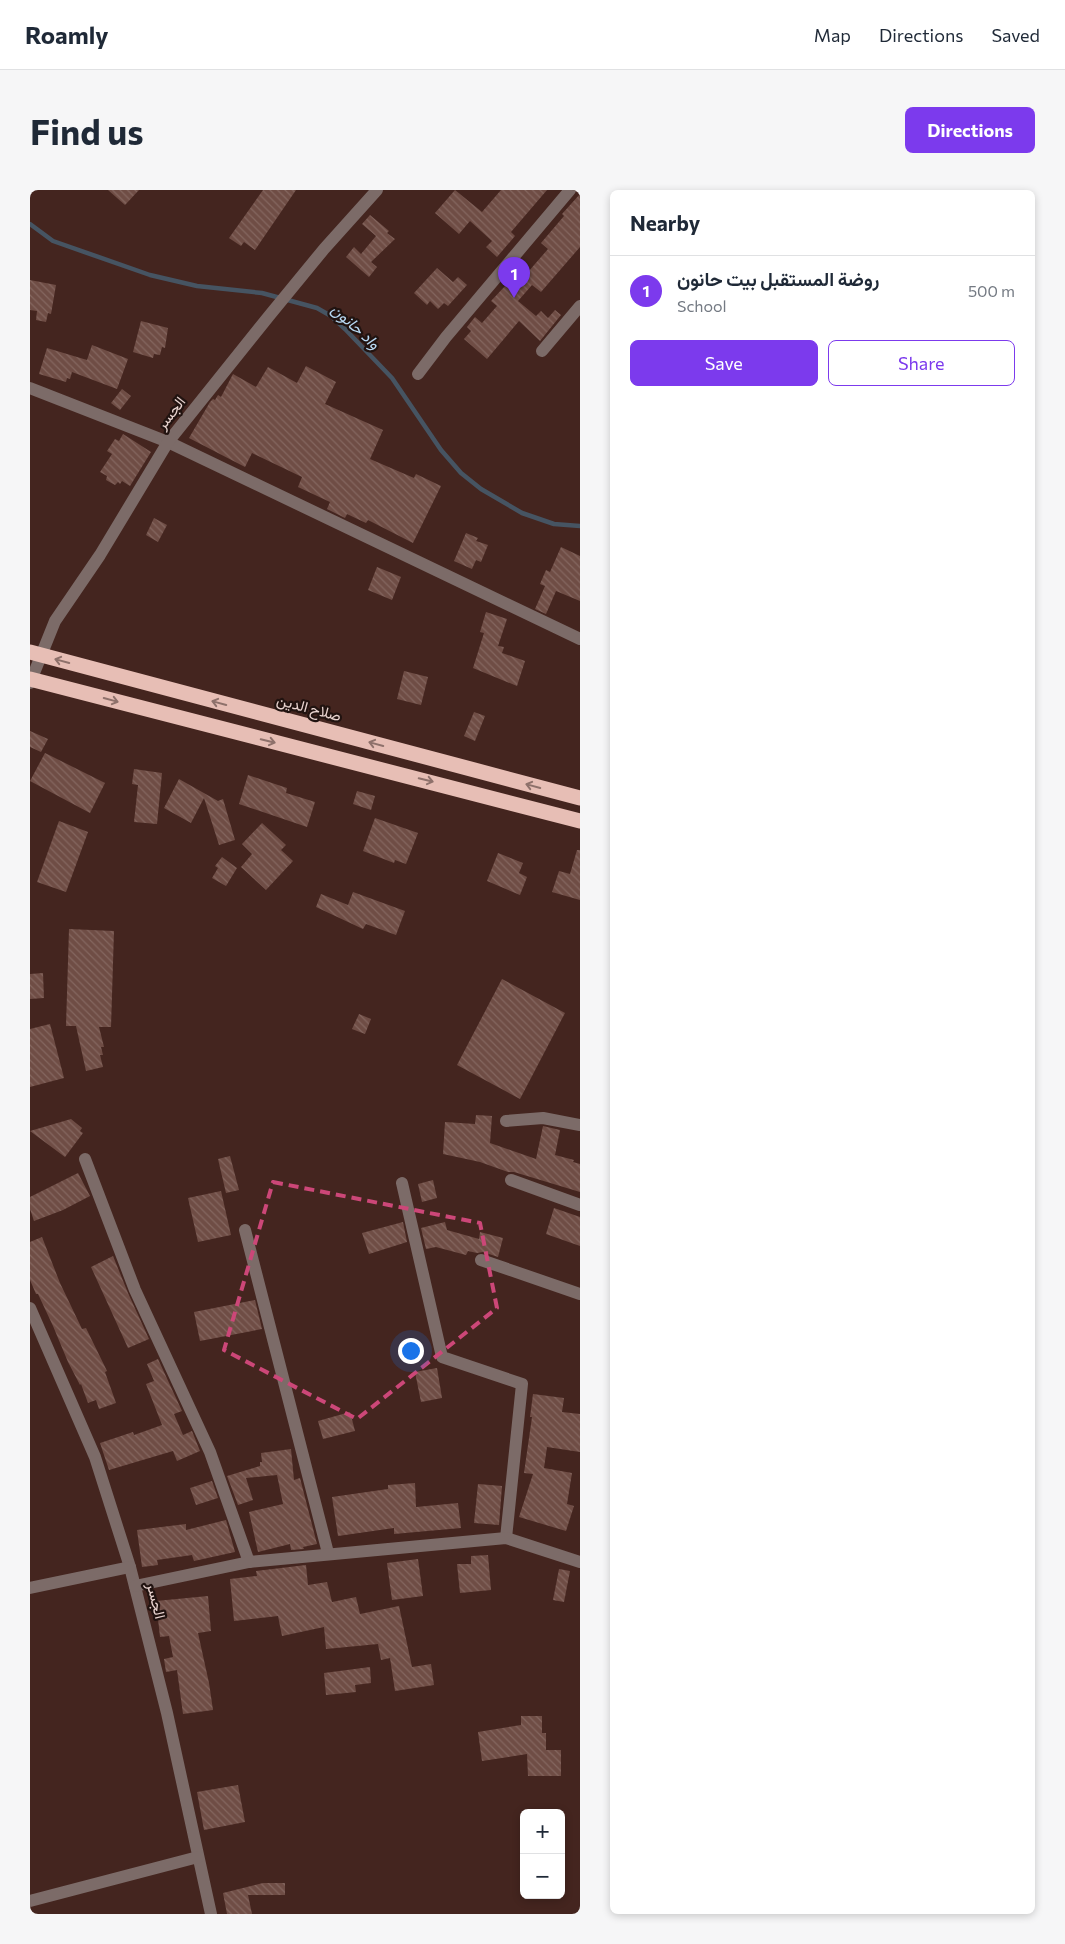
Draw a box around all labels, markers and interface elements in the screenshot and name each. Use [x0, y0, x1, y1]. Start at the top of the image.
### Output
text: Roamly [25, 20, 108, 49]
text: Map [814, 24, 851, 46]
text: Directions [879, 24, 963, 46]
text: Saved [991, 24, 1040, 46]
button: Directions [905, 107, 1035, 153]
text: Find us [30, 109, 144, 152]
text: Nearby [630, 210, 700, 235]
pin: 1 [498, 257, 530, 298]
text: روضة المستقبل بيت حانون [677, 267, 879, 290]
text: 1 [642, 281, 650, 300]
text: 500 m [968, 281, 1015, 300]
text: School [677, 296, 727, 315]
water label: واد حانون [327, 299, 385, 354]
button: Save [630, 340, 818, 386]
button: Share [828, 340, 1015, 386]
street label: الجسر [151, 392, 189, 434]
one-way arrow [54, 655, 70, 665]
street label: صلاح الدين [274, 690, 344, 727]
one-way arrow [103, 696, 119, 705]
one-way arrow [211, 697, 227, 707]
one-way arrow [260, 737, 276, 746]
one-way arrow [368, 739, 384, 748]
one-way arrow [418, 776, 434, 785]
one-way arrow [525, 781, 541, 790]
your location [398, 1338, 424, 1364]
street label: الجسر [143, 1580, 170, 1621]
map controls [520, 1809, 565, 1899]
button: + [520, 1809, 565, 1854]
button: − [520, 1854, 565, 1899]

